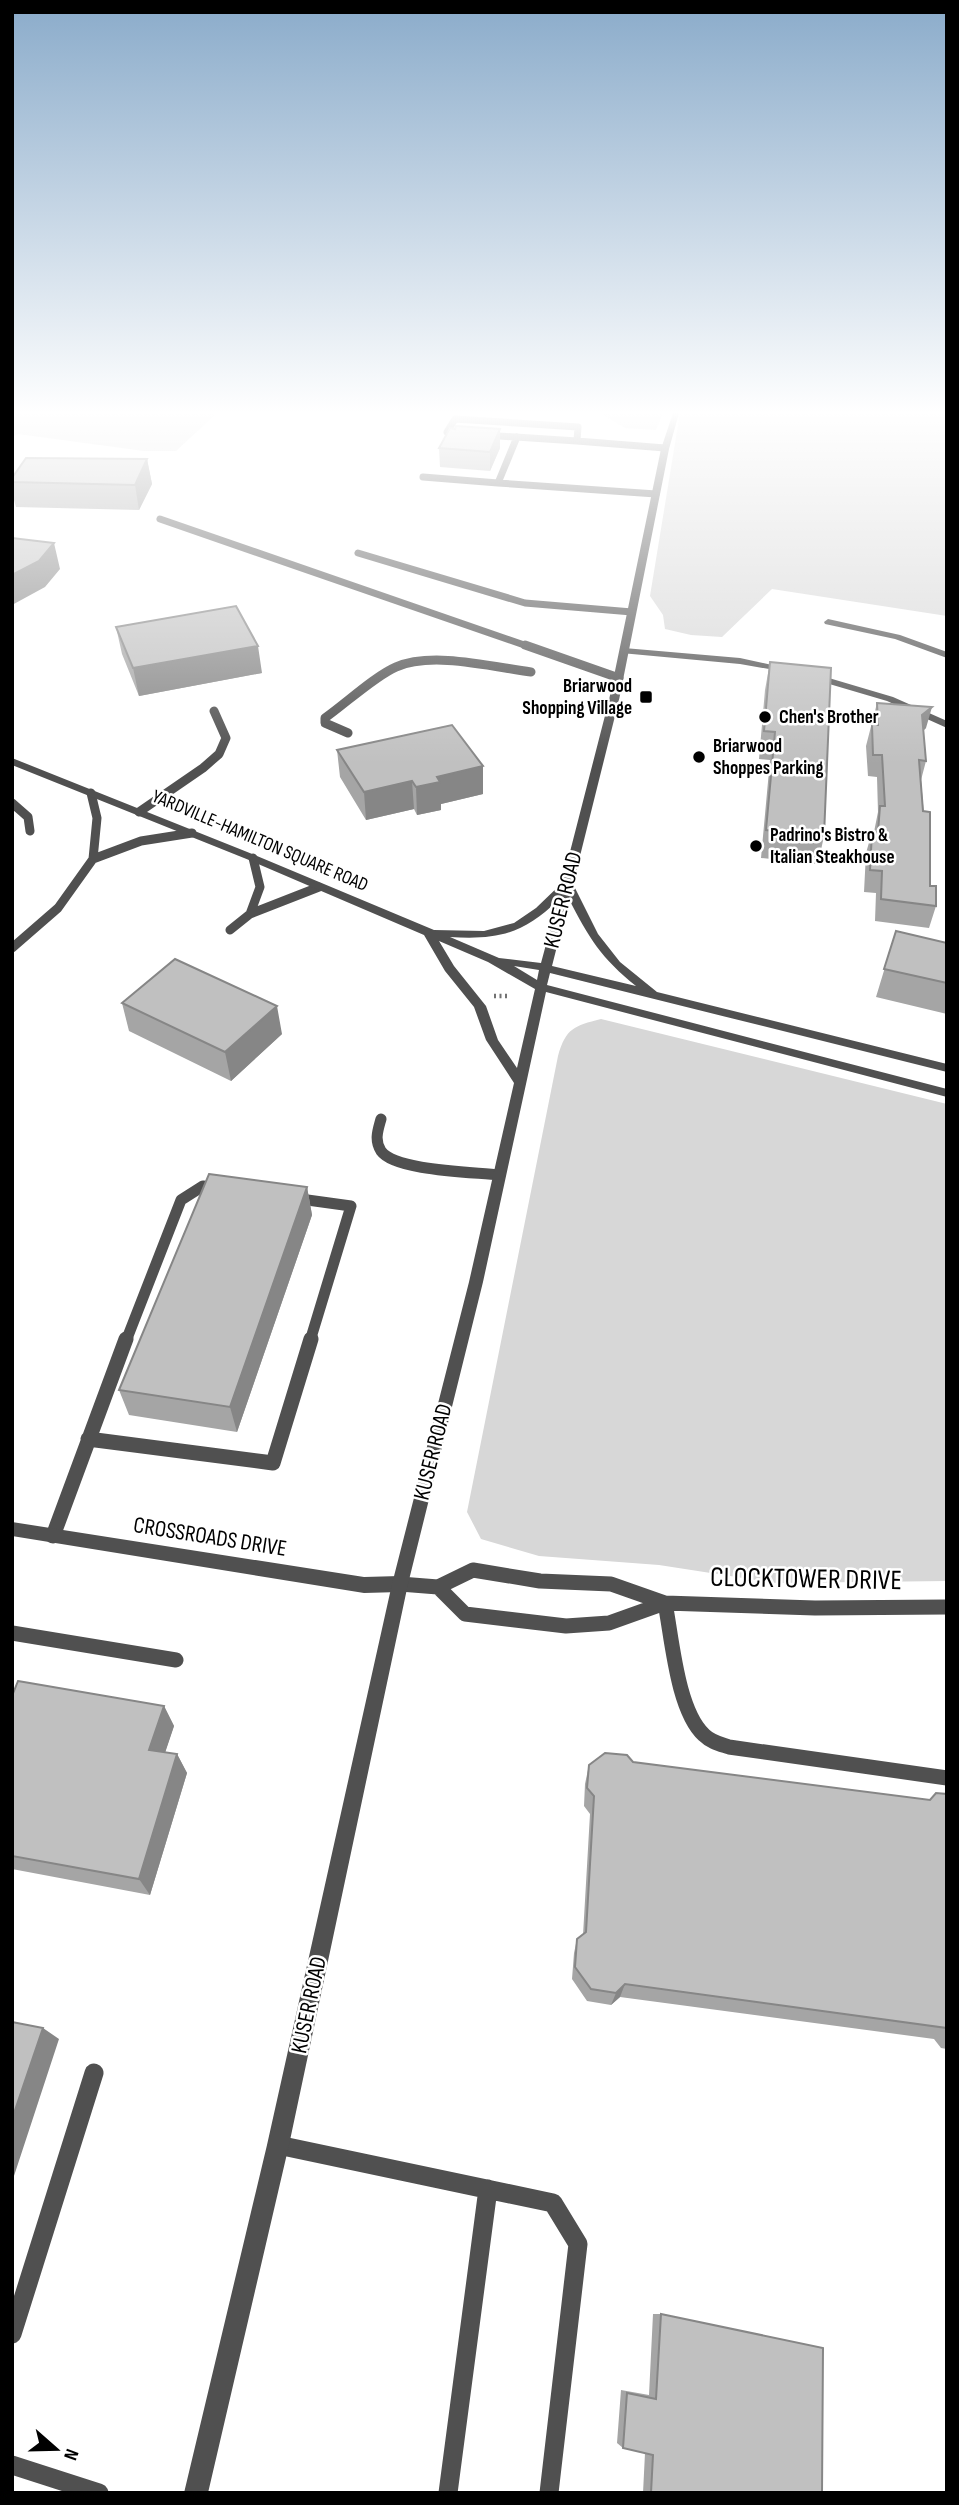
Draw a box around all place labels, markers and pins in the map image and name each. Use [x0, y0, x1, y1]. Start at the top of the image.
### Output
place label: Briarwood Shopping Village [522, 675, 632, 720]
marker: Briarwood Shopping Village [638, 689, 654, 705]
place label: Chen's Brother [779, 706, 879, 729]
marker: Chen's Brother [757, 709, 773, 725]
place label: Briarwood Shoppes Parking [713, 735, 823, 780]
marker: Briarwood Shoppes Parking [691, 749, 707, 765]
place label: Padrino's Bistro & Italian Steakhouse [770, 824, 895, 869]
marker: Padrino's Bistro & Italian Steakhouse [748, 838, 764, 854]

